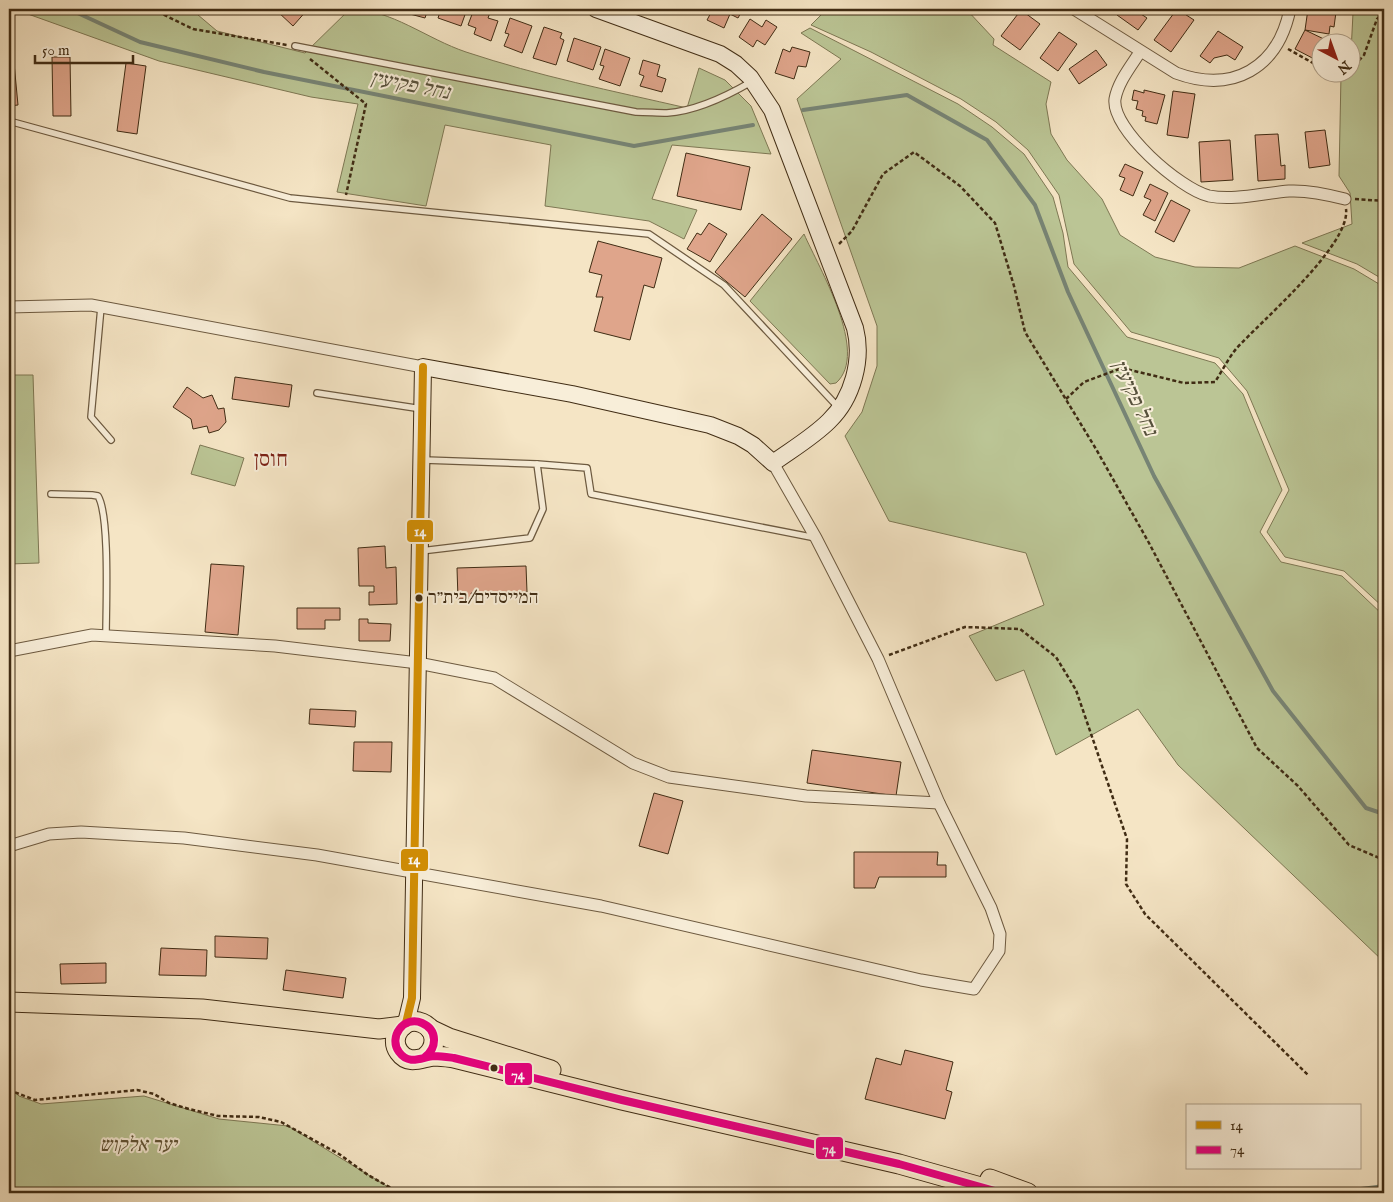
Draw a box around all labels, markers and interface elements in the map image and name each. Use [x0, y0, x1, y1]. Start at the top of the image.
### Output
scale bar [35, 32, 132, 64]
north arrow [1310, 32, 1360, 82]
text: 50 m [42, 41, 70, 60]
text: N [1333, 56, 1355, 78]
water label: נחל פקיעין [368, 65, 454, 107]
water label: נחל פקיעין [1105, 356, 1164, 442]
district label: חוסן [254, 446, 288, 474]
line badge: 14 [406, 519, 434, 543]
text: 14 [414, 523, 427, 541]
place label: המייסדים/בית״ר [428, 586, 538, 610]
marker: המייסדים/בית״ר [414, 593, 424, 603]
line badge: 14 [400, 848, 429, 872]
text: 14 [408, 851, 421, 869]
line badge: 74 [504, 1062, 533, 1086]
unlabelled marker [489, 1063, 499, 1073]
text: 74 [511, 1066, 526, 1084]
legend [1186, 1104, 1360, 1170]
text: 14 [1230, 1116, 1244, 1135]
park label: יער אלקוש [100, 1133, 179, 1158]
line badge: 74 [815, 1136, 844, 1160]
text: 74 [822, 1140, 837, 1158]
text: 74 [1230, 1140, 1245, 1159]

